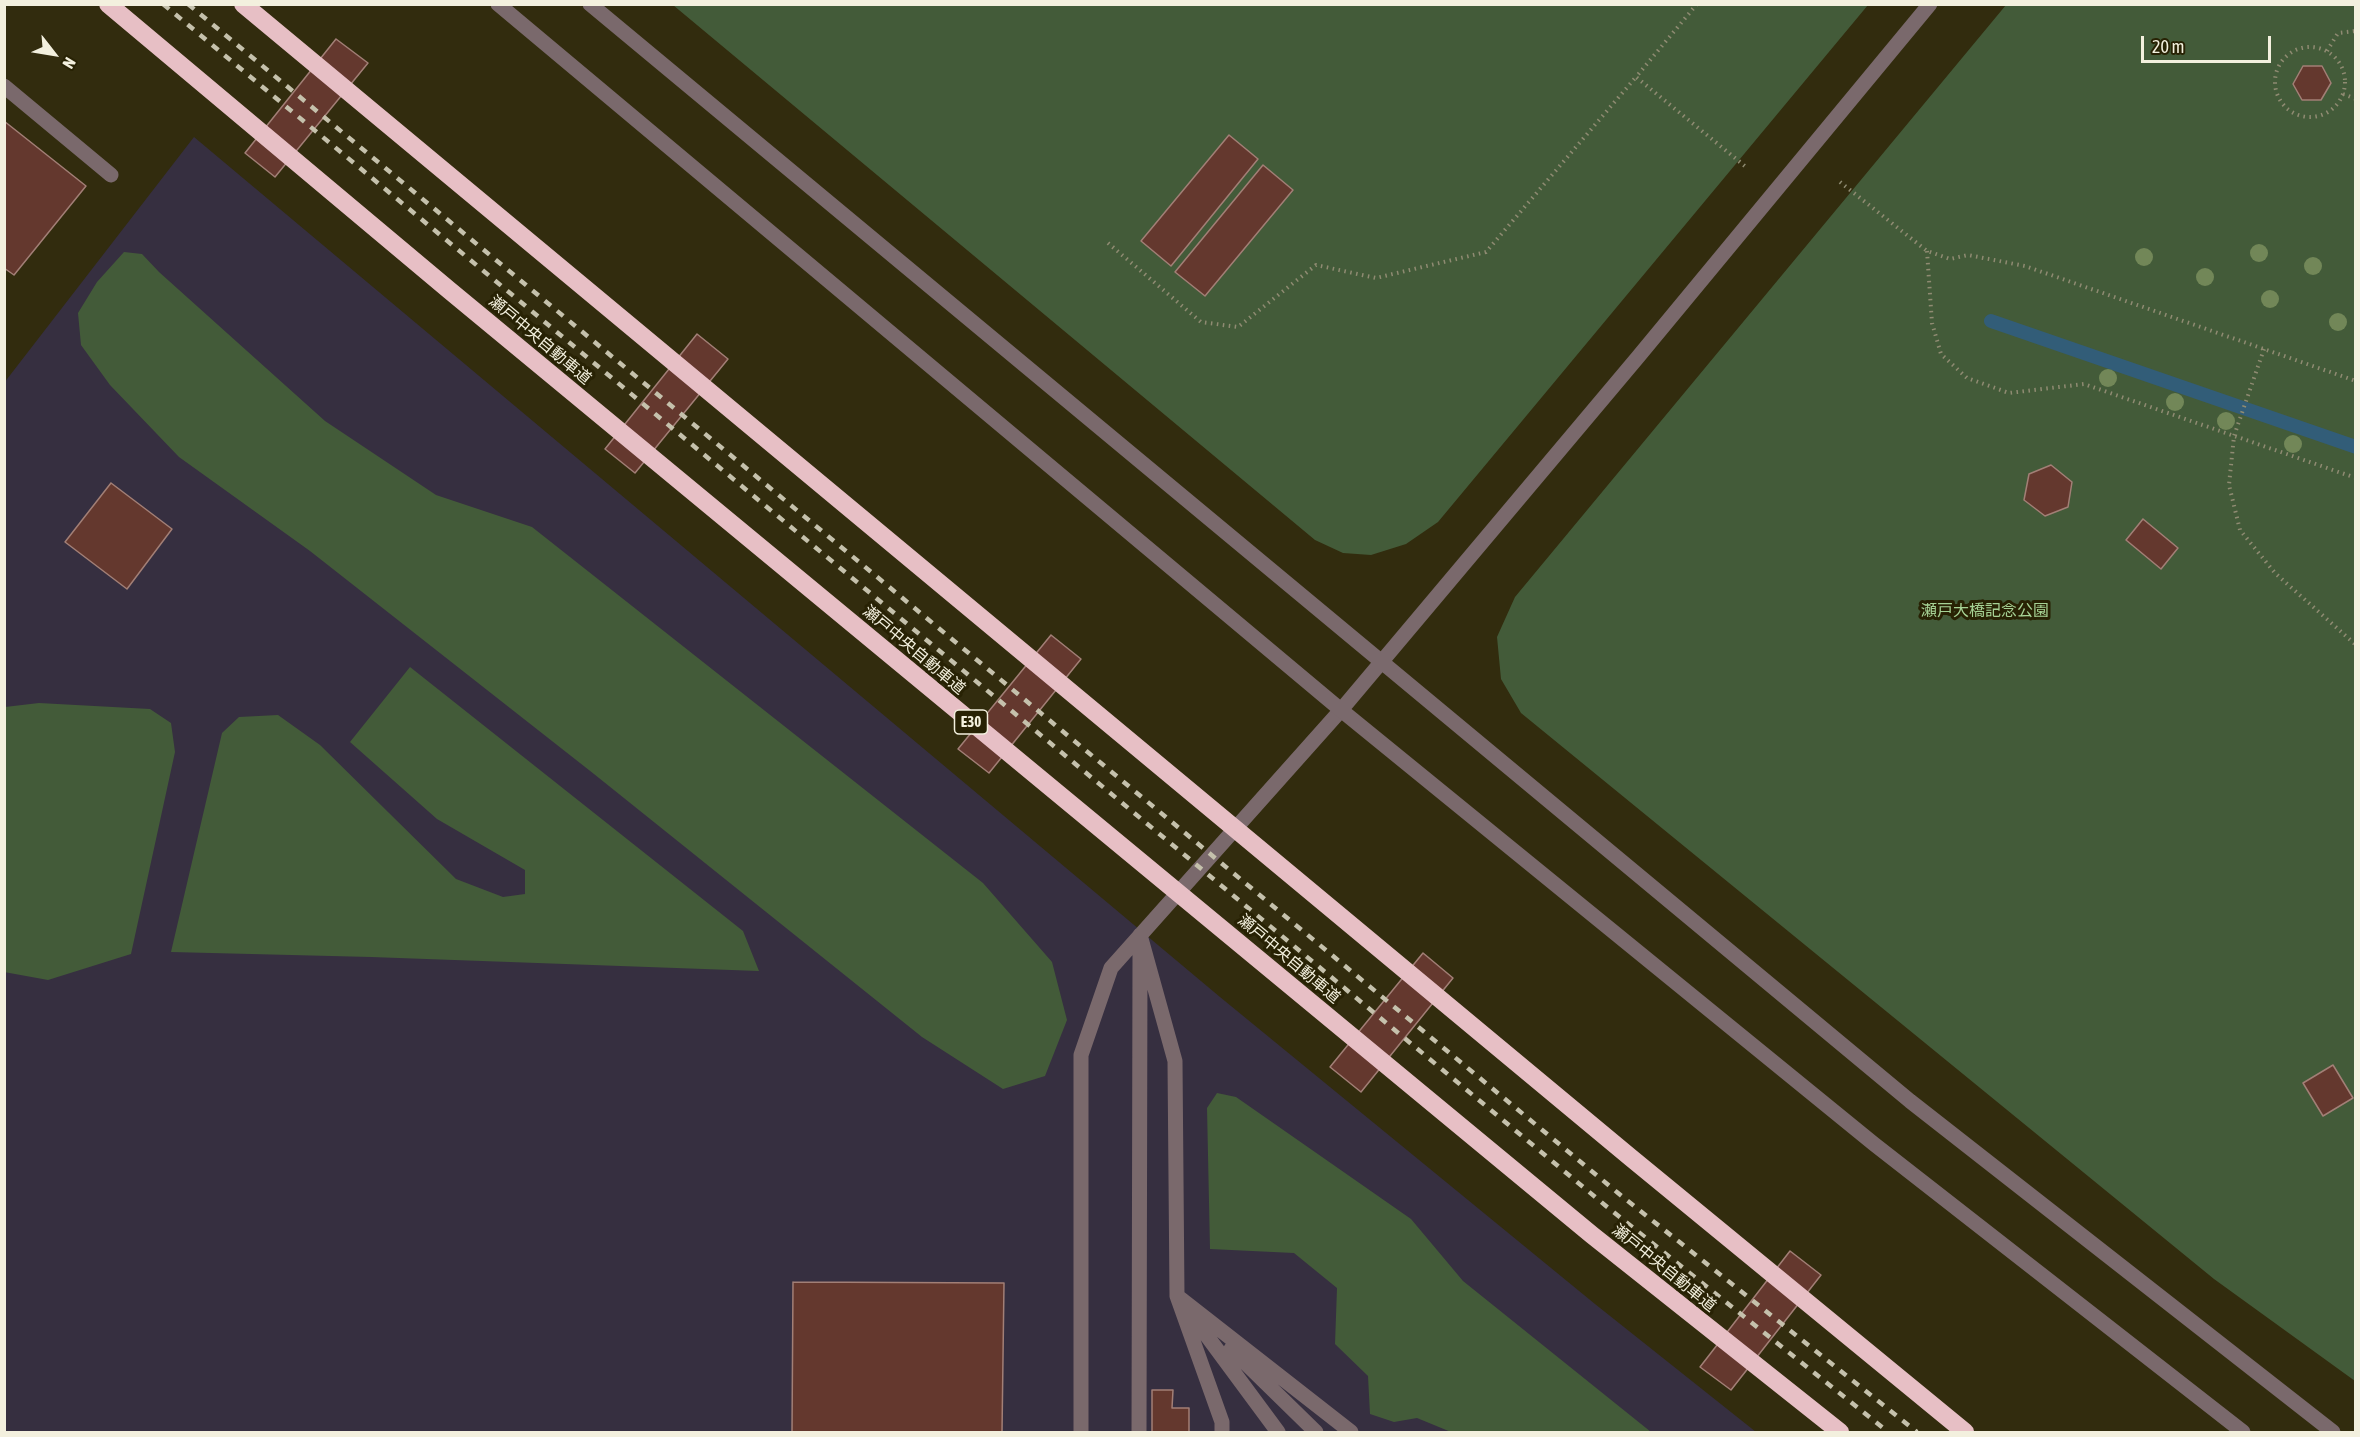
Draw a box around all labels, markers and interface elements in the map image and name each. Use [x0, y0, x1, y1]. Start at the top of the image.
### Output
north arrow [24, 24, 84, 84]
scale bar [2144, 24, 2274, 62]
text: 20 m [2152, 36, 2184, 57]
text: N [59, 55, 80, 72]
street label: 瀬戸中央自動車道 [485, 292, 595, 388]
park label: 瀬戸大橋記念公園 [1921, 601, 2049, 621]
street label: 瀬戸中央自動車道 [859, 602, 969, 698]
road number: E30 [954, 710, 988, 734]
street label: 瀬戸中央自動車道 [1234, 911, 1344, 1007]
street label: 瀬戸中央自動車道 [1608, 1220, 1720, 1316]

